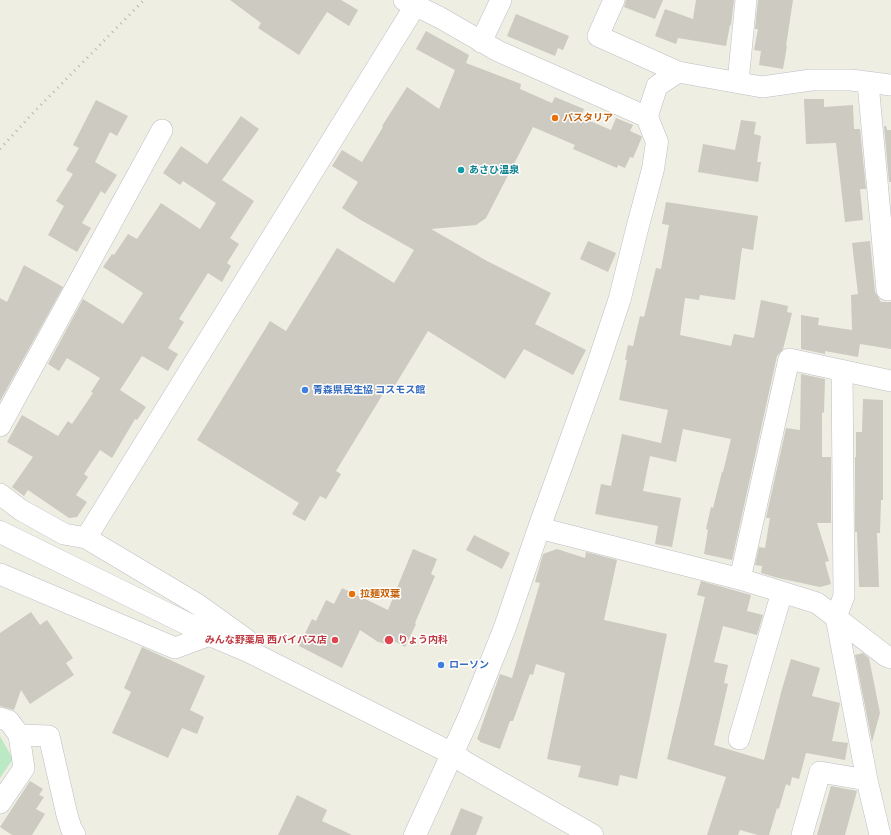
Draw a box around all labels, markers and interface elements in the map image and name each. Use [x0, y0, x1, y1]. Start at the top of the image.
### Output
place label: パスタリア [563, 112, 613, 124]
marker: パスタリア [550, 113, 560, 123]
place label: あさひ温泉 [469, 164, 519, 176]
marker: あさひ温泉 [456, 165, 466, 175]
place label: 青森県民生協 コスモス館 [313, 384, 425, 396]
marker: 青森県民生協 コスモス館 [300, 385, 310, 395]
place label: 拉麺双葉 [360, 588, 400, 600]
marker: 拉麺双葉 [347, 589, 357, 599]
place label: みんな野薬局 西バイパス店 [205, 634, 327, 646]
marker: りょう内科 [383, 634, 395, 646]
place label: りょう内科 [398, 634, 448, 646]
marker: みんな野薬局 西バイパス店 [330, 635, 340, 645]
place label: ローソン [449, 659, 489, 671]
marker: ローソン [436, 660, 446, 670]

